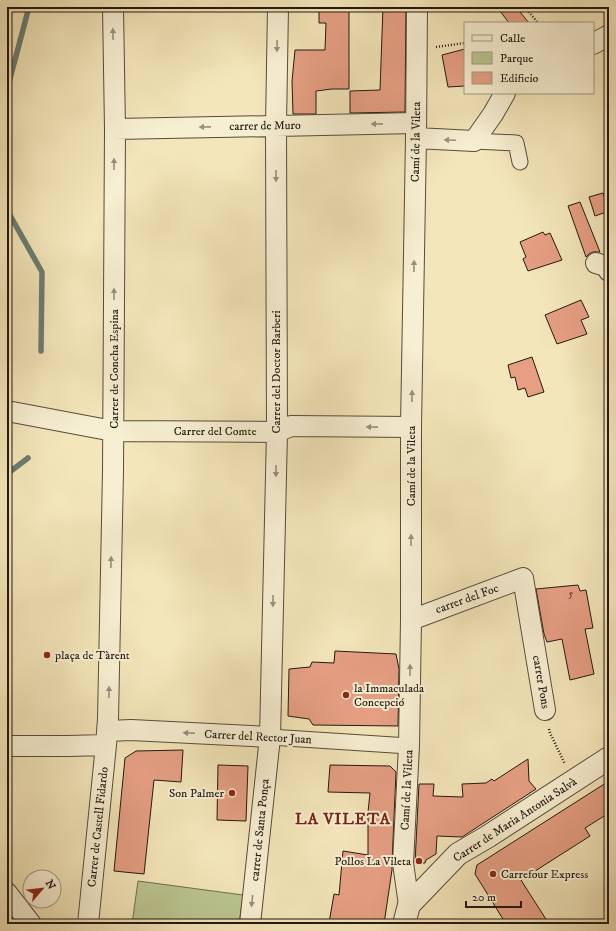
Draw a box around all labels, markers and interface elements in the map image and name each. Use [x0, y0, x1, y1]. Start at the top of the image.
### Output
legend [464, 22, 594, 94]
one-way arrow [110, 28, 117, 40]
text: Calle [500, 31, 525, 46]
one-way arrow [274, 40, 280, 53]
text: Parque [500, 51, 533, 66]
text: Edificio [500, 71, 539, 86]
street label: Camí de la Vileta [408, 101, 424, 182]
street label: carrer de Muro [229, 118, 301, 134]
one-way arrow [370, 121, 383, 127]
one-way arrow [199, 124, 211, 131]
one-way arrow [443, 137, 456, 143]
one-way arrow [111, 157, 117, 170]
one-way arrow [273, 170, 279, 183]
one-way arrow [411, 259, 417, 272]
one-way arrow [111, 287, 117, 300]
street label: Carrer de Concha Espina [107, 308, 122, 429]
street label: Carrer del Doctor Barberi [269, 310, 284, 434]
one-way arrow [408, 390, 415, 402]
street label: Carrer del Comte [174, 424, 256, 439]
one-way arrow [365, 424, 378, 430]
street label: Camí de la Vileta [404, 425, 419, 506]
one-way arrow [273, 465, 279, 478]
one-way arrow [408, 533, 414, 546]
one-way arrow [108, 556, 115, 568]
street label: carrer del Foc [433, 581, 501, 617]
house number: 5 [569, 588, 574, 600]
one-way arrow [270, 595, 276, 608]
place label: plaça de Tàrent [54, 648, 130, 663]
marker: plaça de Tàrent [42, 650, 52, 660]
street label: carrer Pons [529, 654, 553, 710]
one-way arrow [407, 664, 414, 676]
place label: la Immaculada Concepció [354, 681, 425, 710]
one-way arrow [105, 686, 112, 698]
marker: la Immaculada Concepció [341, 690, 351, 700]
street label: Carrer del Rector Juan [204, 727, 313, 747]
one-way arrow [182, 730, 195, 736]
street label: Camí de la Vileta [397, 748, 417, 831]
street label: Carrer de Castell Fidardo [84, 766, 112, 888]
street label: Carrer de Maria Antonia Salvà [450, 774, 581, 866]
street label: carrer de Santa Ponça [247, 777, 273, 882]
place label: Son Palmer [169, 786, 225, 801]
marker: Son Palmer [227, 788, 237, 798]
district label: LA VILETA [295, 809, 391, 829]
place label: Pollos La Vileta [334, 854, 412, 869]
marker: Pollos La Vileta [414, 856, 424, 866]
place label: Carrefour Express [501, 867, 588, 882]
north arrow [22, 869, 62, 909]
marker: Carrefour Express [488, 869, 498, 879]
text: N [42, 878, 58, 892]
scale bar [466, 883, 521, 909]
text: 20 m [472, 890, 496, 905]
one-way arrow [249, 895, 256, 907]

